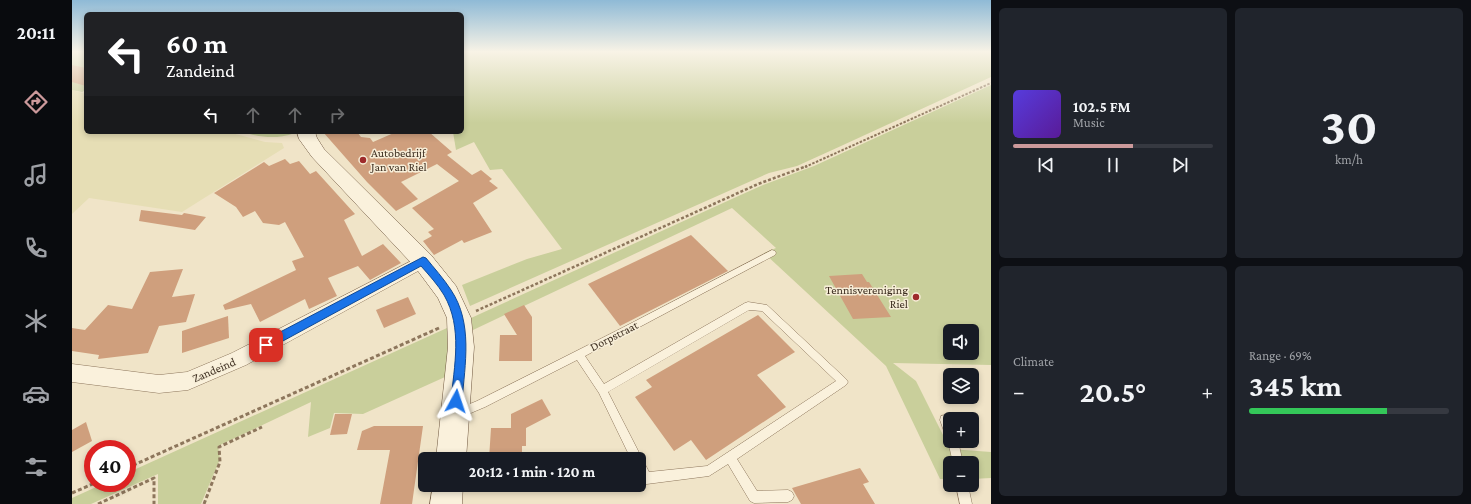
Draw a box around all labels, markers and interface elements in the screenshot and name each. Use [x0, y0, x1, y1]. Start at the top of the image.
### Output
text: 20:11 [17, 23, 55, 43]
icon: left [100, 28, 152, 80]
text: 60 m [166, 28, 227, 59]
text: Zandeind [166, 61, 235, 81]
icon: directions [22, 88, 50, 116]
text: 30 [1321, 97, 1377, 155]
text: 102.5 FM [1073, 99, 1131, 115]
icon: left [200, 104, 222, 126]
icon: ahead [242, 104, 264, 126]
icon: ahead [284, 104, 306, 126]
icon: right [326, 104, 348, 126]
text: Music [1073, 115, 1105, 130]
place label: Autobedrijf Jan van Riel [370, 146, 427, 174]
text: km/h [1335, 152, 1363, 167]
icon: previous [1035, 154, 1057, 176]
icon: pause [1102, 154, 1124, 176]
icon: next [1169, 154, 1191, 176]
marker: Autobedrijf Jan van Riel [358, 155, 368, 165]
icon: music [22, 161, 50, 189]
icon: phone [22, 234, 50, 262]
place label: Tennisvereniging Riel [825, 283, 908, 311]
marker: Tennisvereniging Riel [911, 292, 921, 302]
icon: climate [22, 307, 50, 335]
street label: Dorpstraat [588, 317, 641, 354]
map controls [943, 324, 979, 492]
button: sound [943, 324, 979, 360]
pin [249, 328, 283, 362]
icon: arrive [255, 334, 277, 356]
text: Range · 69% [1249, 348, 1312, 363]
street label: Zandeind [190, 354, 238, 385]
text: Climate [1013, 354, 1054, 369]
button: layers [943, 368, 979, 404]
text: 345 km [1249, 369, 1342, 402]
text: 20.5° [1080, 375, 1146, 408]
text: − [1013, 379, 1025, 404]
text: + [1201, 379, 1213, 404]
icon: car [22, 380, 50, 408]
position arrow [435, 380, 477, 422]
button: + [943, 412, 979, 448]
speed limit sign: 40 [84, 440, 136, 492]
icon: filters [22, 453, 50, 481]
button: − [943, 456, 979, 492]
text: 20:12 · 1 min · 120 m [469, 464, 595, 480]

